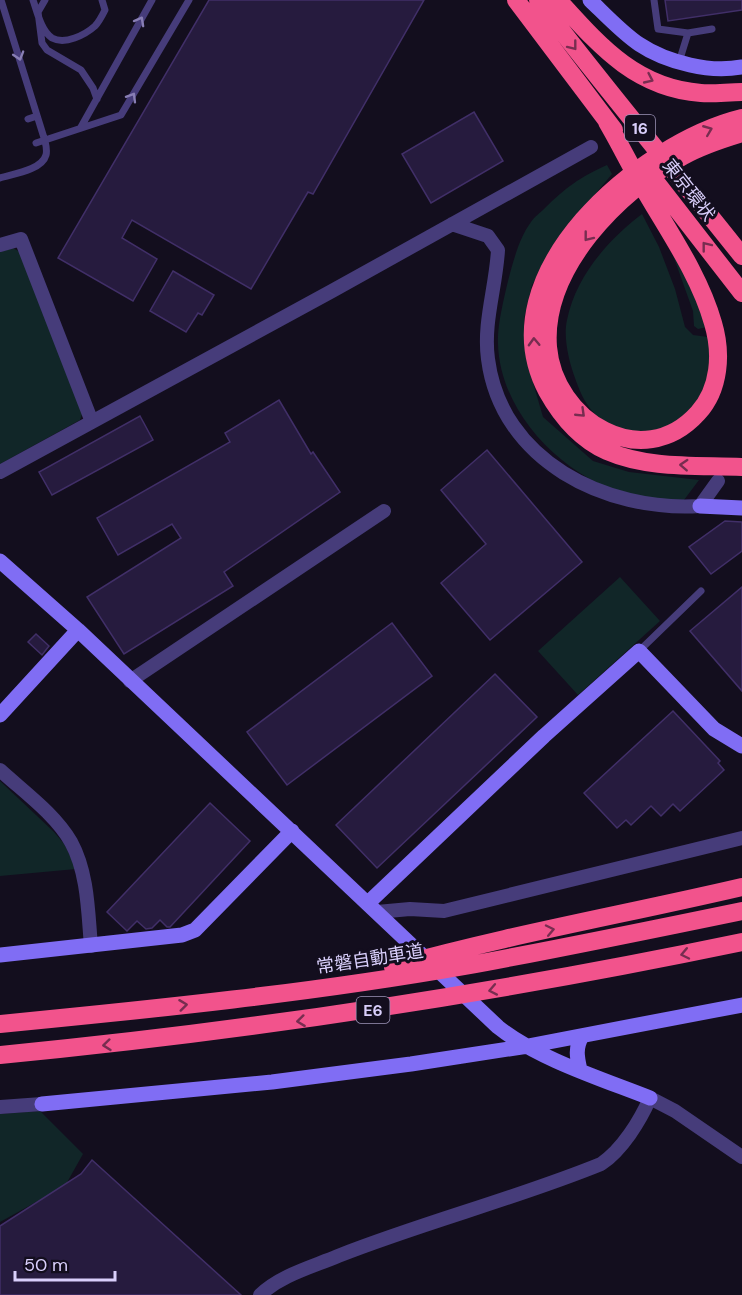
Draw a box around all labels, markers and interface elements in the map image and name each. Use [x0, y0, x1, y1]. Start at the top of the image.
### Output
one-way arrow [133, 17, 145, 27]
one-way arrow [566, 40, 577, 51]
one-way arrow [12, 50, 24, 61]
one-way arrow [642, 71, 653, 83]
one-way arrow [124, 93, 136, 103]
road number: 16 [625, 115, 655, 141]
one-way arrow [702, 125, 713, 137]
street label: 東京環状 [657, 154, 721, 226]
one-way arrow [585, 230, 596, 241]
one-way arrow [703, 242, 714, 253]
one-way arrow [527, 338, 540, 347]
one-way arrow [574, 406, 584, 417]
one-way arrow [679, 458, 688, 471]
one-way arrow [545, 924, 555, 937]
street label: 常磐自動車道 [315, 939, 425, 979]
one-way arrow [680, 947, 690, 960]
one-way arrow [489, 983, 499, 996]
road number: E6 [356, 997, 389, 1023]
one-way arrow [179, 999, 188, 1011]
one-way arrow [296, 1014, 305, 1026]
one-way arrow [103, 1038, 112, 1051]
scale bar [15, 1244, 116, 1282]
text: 50 m [24, 1253, 68, 1277]

